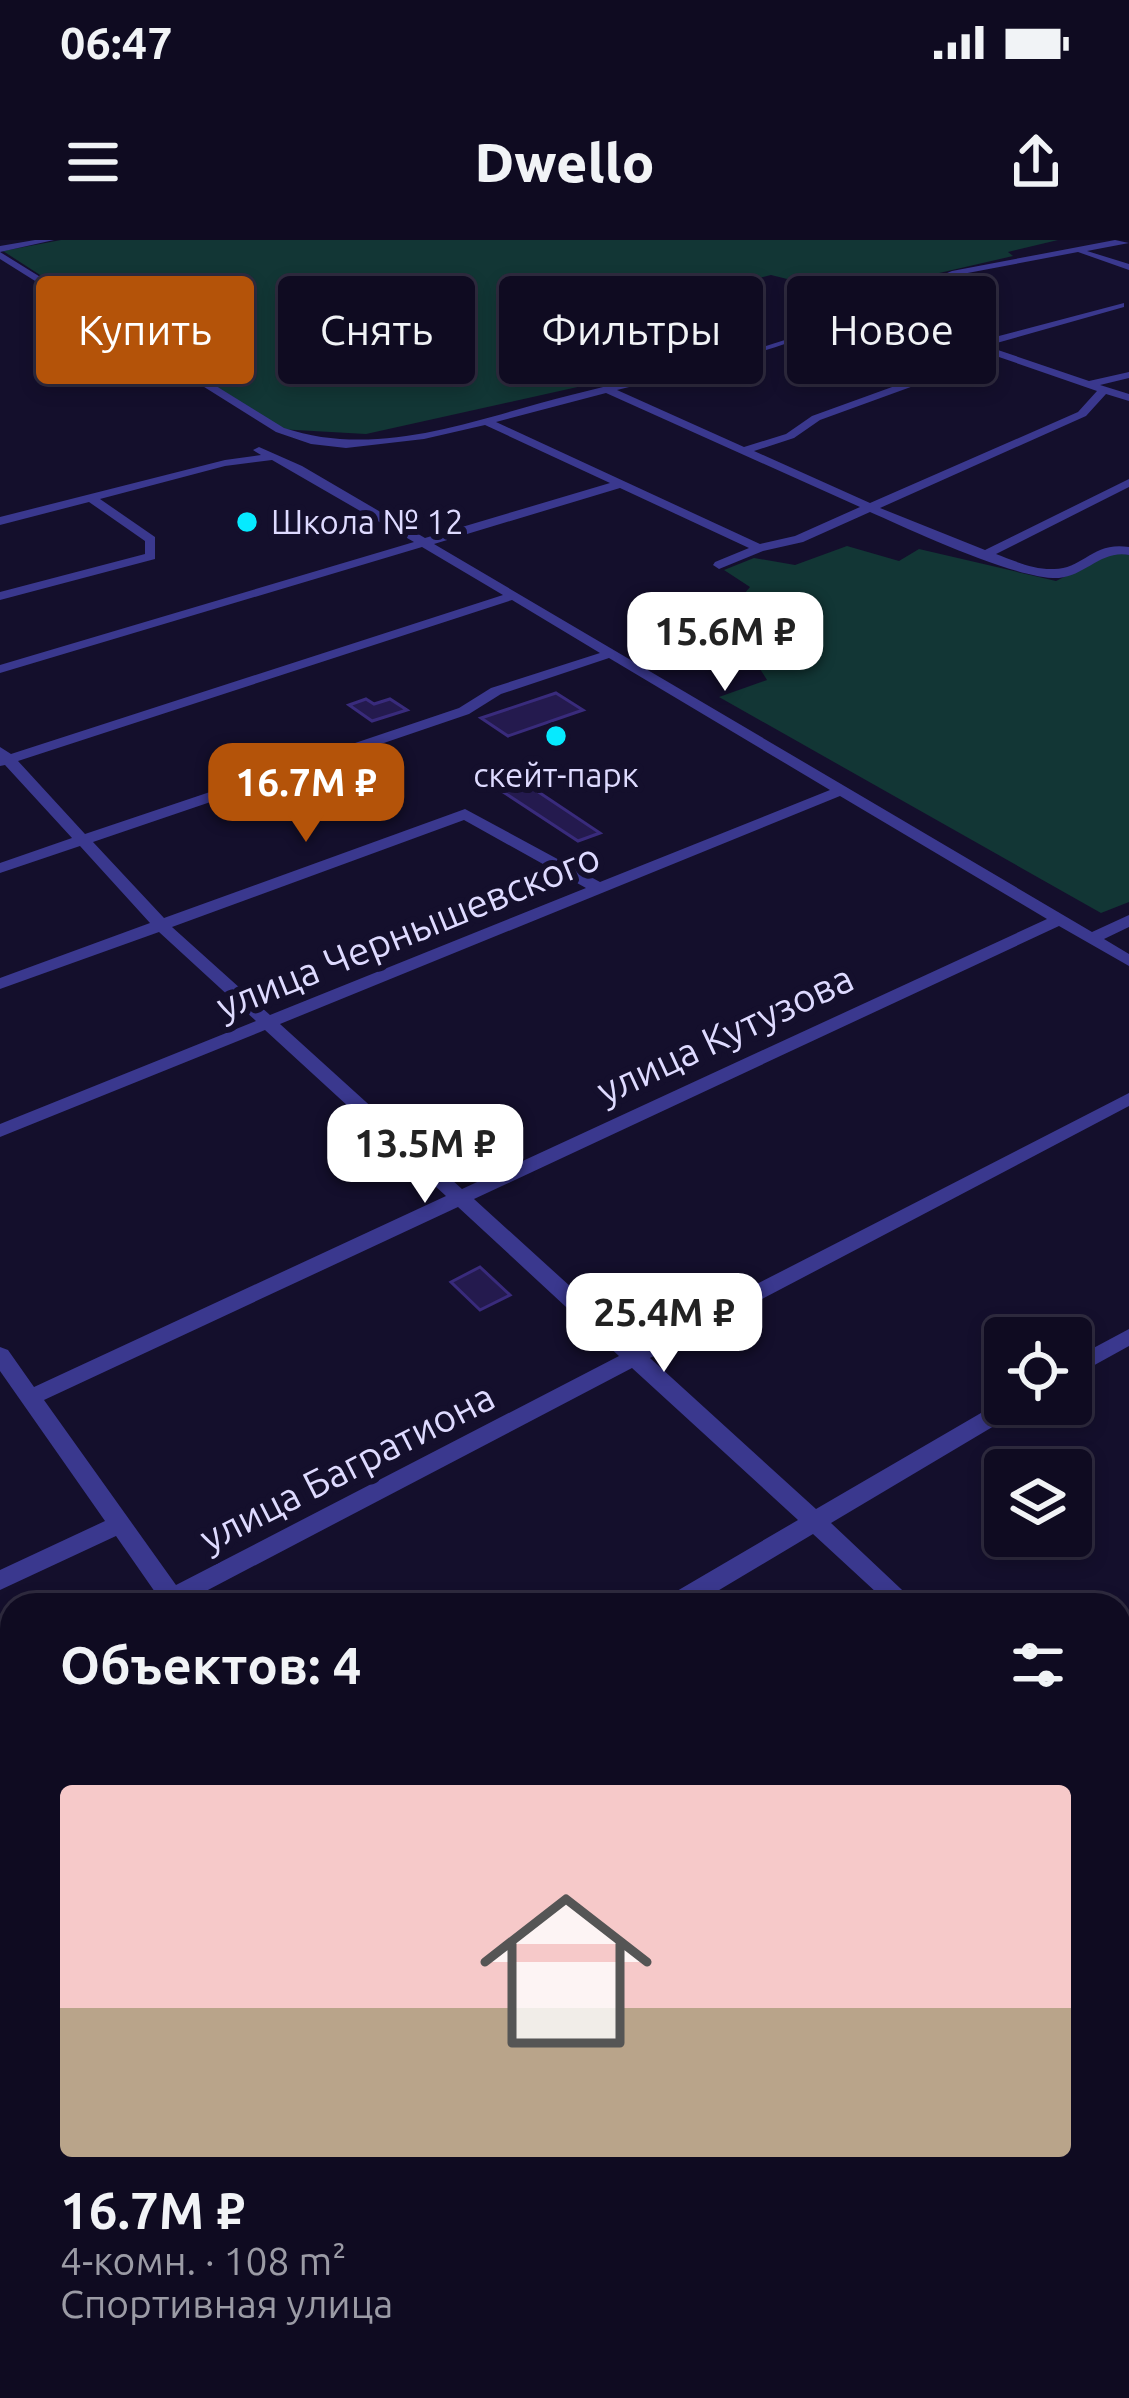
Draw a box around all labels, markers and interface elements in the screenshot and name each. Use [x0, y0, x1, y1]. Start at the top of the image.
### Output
text: 06:47 [60, 17, 173, 68]
icon: menu [60, 129, 126, 195]
icon: share [1003, 129, 1069, 195]
text: Dwello [475, 132, 654, 192]
chip: Купить [36, 276, 254, 384]
chip: Снять [278, 276, 475, 384]
chip: Фильтры [499, 276, 763, 384]
chip: Новое [787, 276, 996, 384]
place label: Школа № 12 [271, 503, 464, 540]
marker: Школа № 12 [234, 509, 260, 535]
pin: 15.6M ₽ [614, 592, 836, 694]
text: 15.6M ₽ [654, 609, 796, 652]
marker: скейт-парк [543, 723, 569, 749]
pin: 16.7M ₽ [195, 743, 417, 845]
place label: скейт-парк [473, 756, 639, 793]
text: 16.7M ₽ [235, 760, 377, 803]
street label: улица Чернышевского [210, 834, 606, 1027]
street label: улица Кутузова [590, 955, 860, 1112]
pin: 13.5M ₽ [314, 1104, 536, 1206]
text: 13.5M ₽ [354, 1121, 496, 1164]
pin: 25.4M ₽ [553, 1273, 775, 1375]
text: 25.4M ₽ [593, 1290, 735, 1333]
map controls [984, 1317, 1092, 1557]
button: locate [984, 1317, 1092, 1425]
street label: улица Багратиона [193, 1374, 501, 1559]
button: layers [984, 1449, 1092, 1557]
icon: filters [1005, 1632, 1071, 1698]
text: Объектов: 4 [60, 1636, 361, 1694]
icon: home [458, 1863, 674, 2079]
text: 16.7M ₽ [60, 2181, 245, 2239]
text: 4-комн. · 108 m² [60, 2239, 346, 2282]
text: Спортивная улица [60, 2282, 393, 2325]

